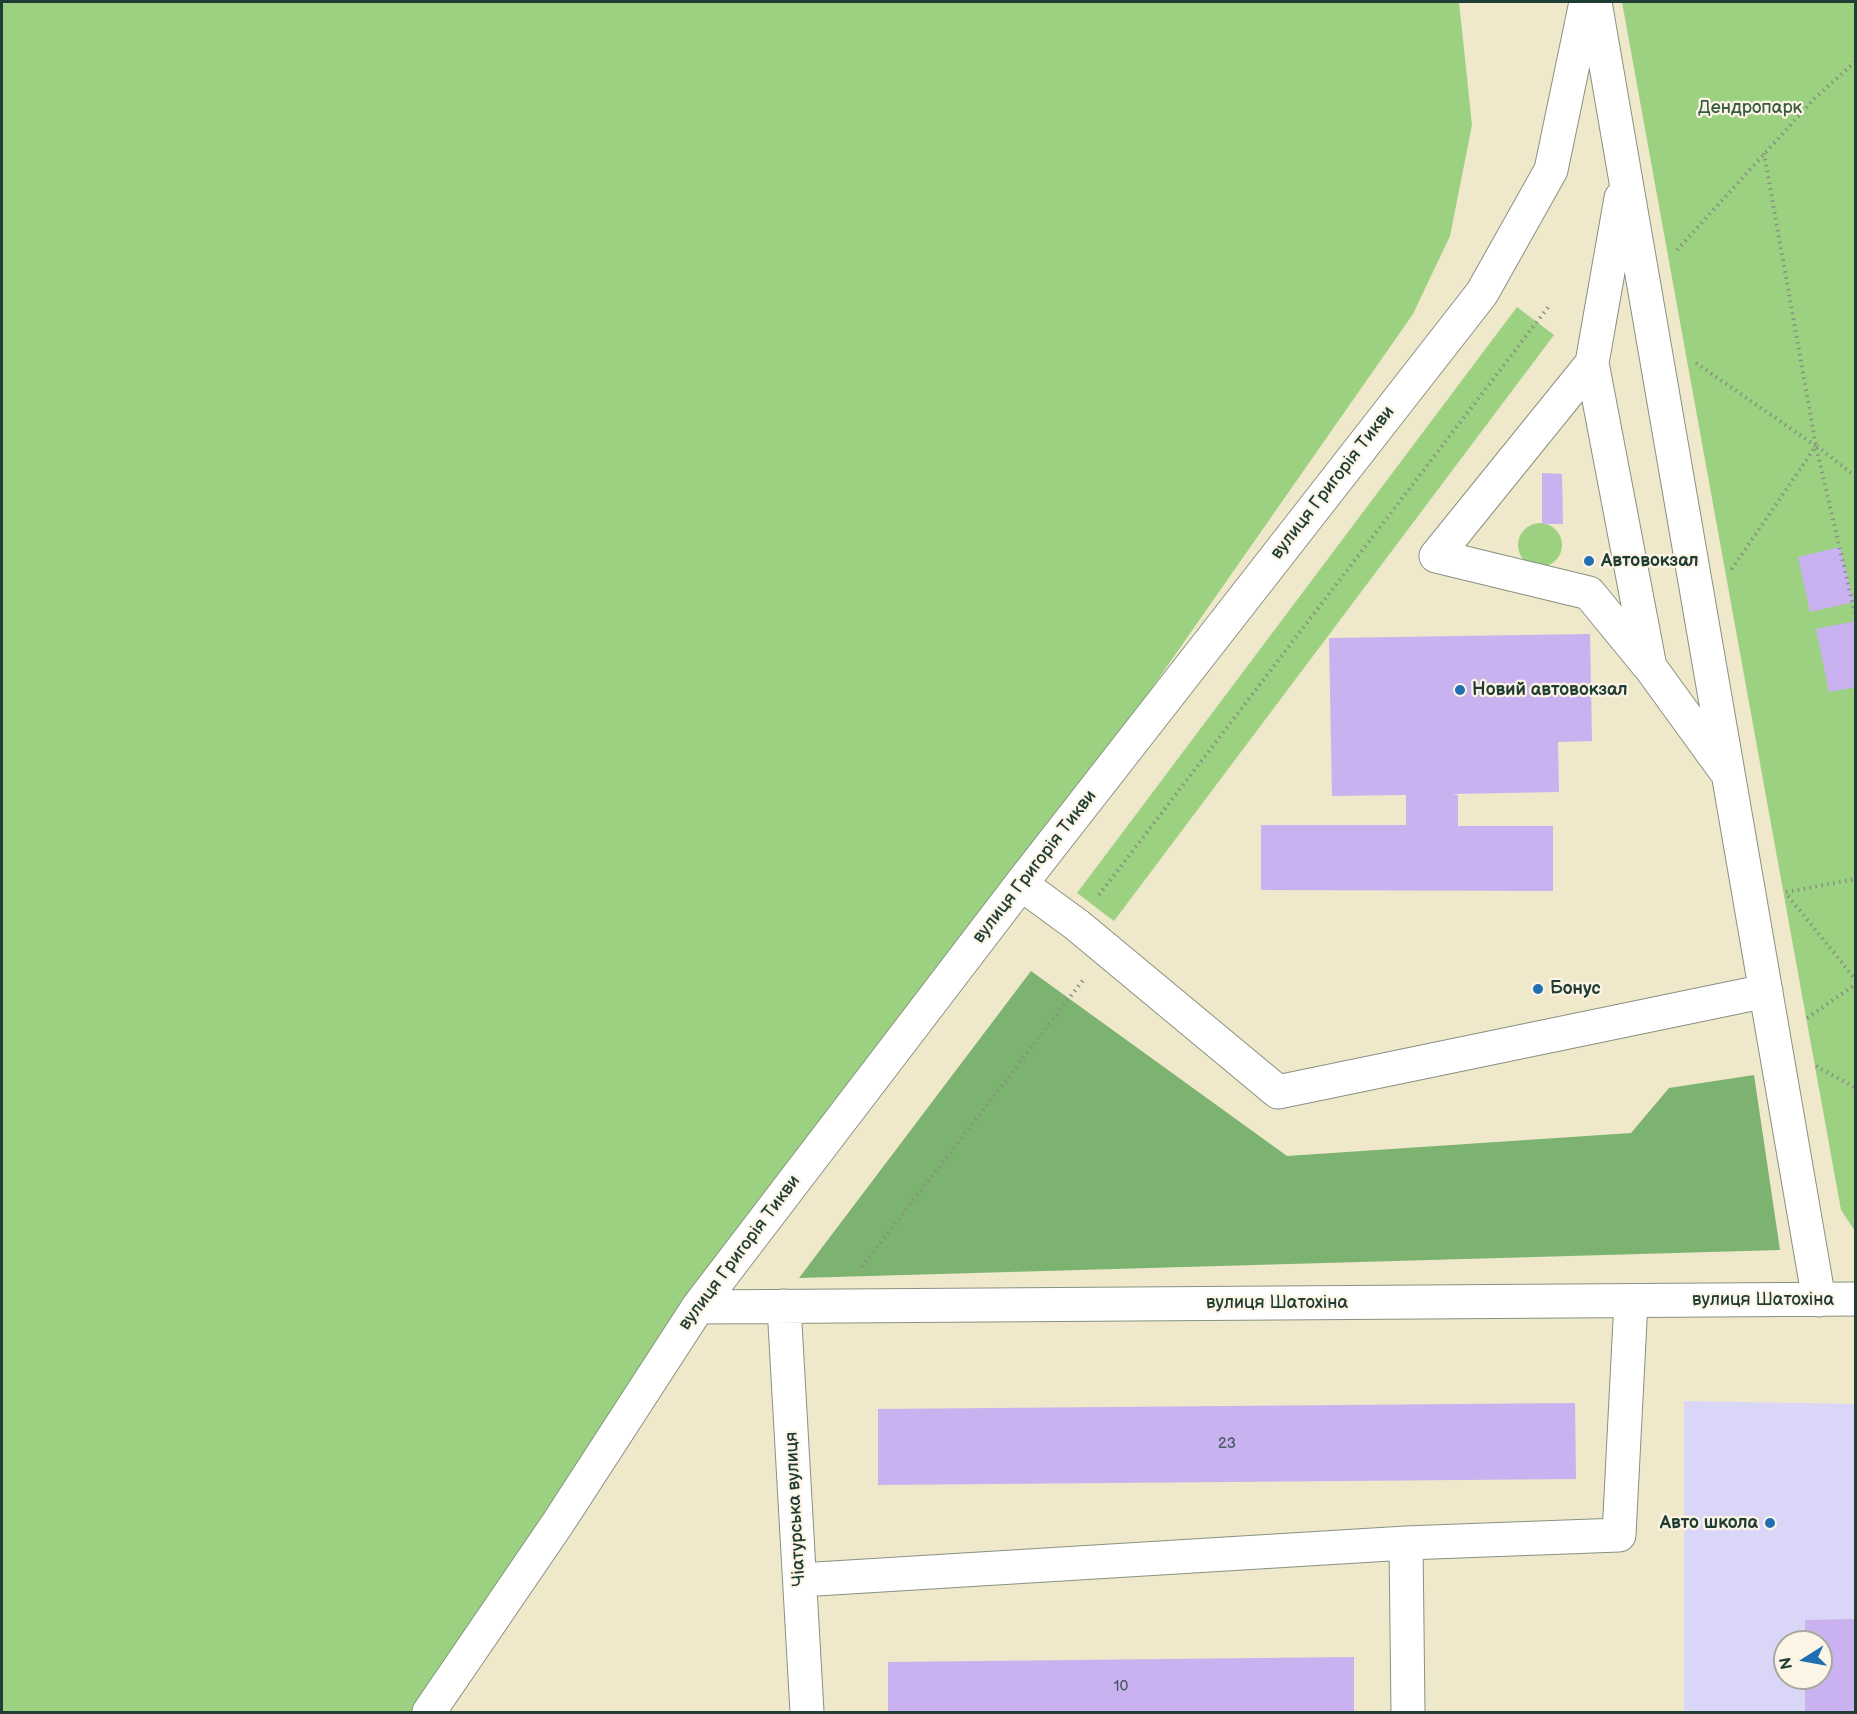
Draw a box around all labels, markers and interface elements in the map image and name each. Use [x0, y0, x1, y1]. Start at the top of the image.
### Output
park label: Дендропарк [1698, 97, 1802, 119]
street label: вулиця Григорія Тикви [1266, 402, 1400, 564]
place label: Автовокзал [1601, 550, 1699, 572]
marker: Автовокзал [1582, 554, 1596, 568]
place label: Новий автовокзал [1472, 679, 1628, 701]
marker: Новий автовокзал [1453, 683, 1467, 697]
street label: вулиця Григорія Тикви [968, 786, 1102, 948]
place label: Бонус [1550, 978, 1601, 1000]
marker: Бонус [1531, 982, 1545, 996]
street label: вулиця Григорія Тикви [675, 1171, 805, 1335]
street label: вулиця Шатохіна [1692, 1289, 1834, 1311]
street label: вулиця Шатохіна [1206, 1292, 1348, 1314]
street label: Чіатурська вулиця [781, 1431, 811, 1587]
house number: 23 [1218, 1435, 1236, 1453]
place label: Авто школа [1660, 1512, 1758, 1534]
marker: Авто школа [1763, 1516, 1777, 1530]
north arrow [1773, 1630, 1833, 1690]
text: N [1776, 1655, 1797, 1671]
house number: 10 [1114, 1678, 1128, 1696]

